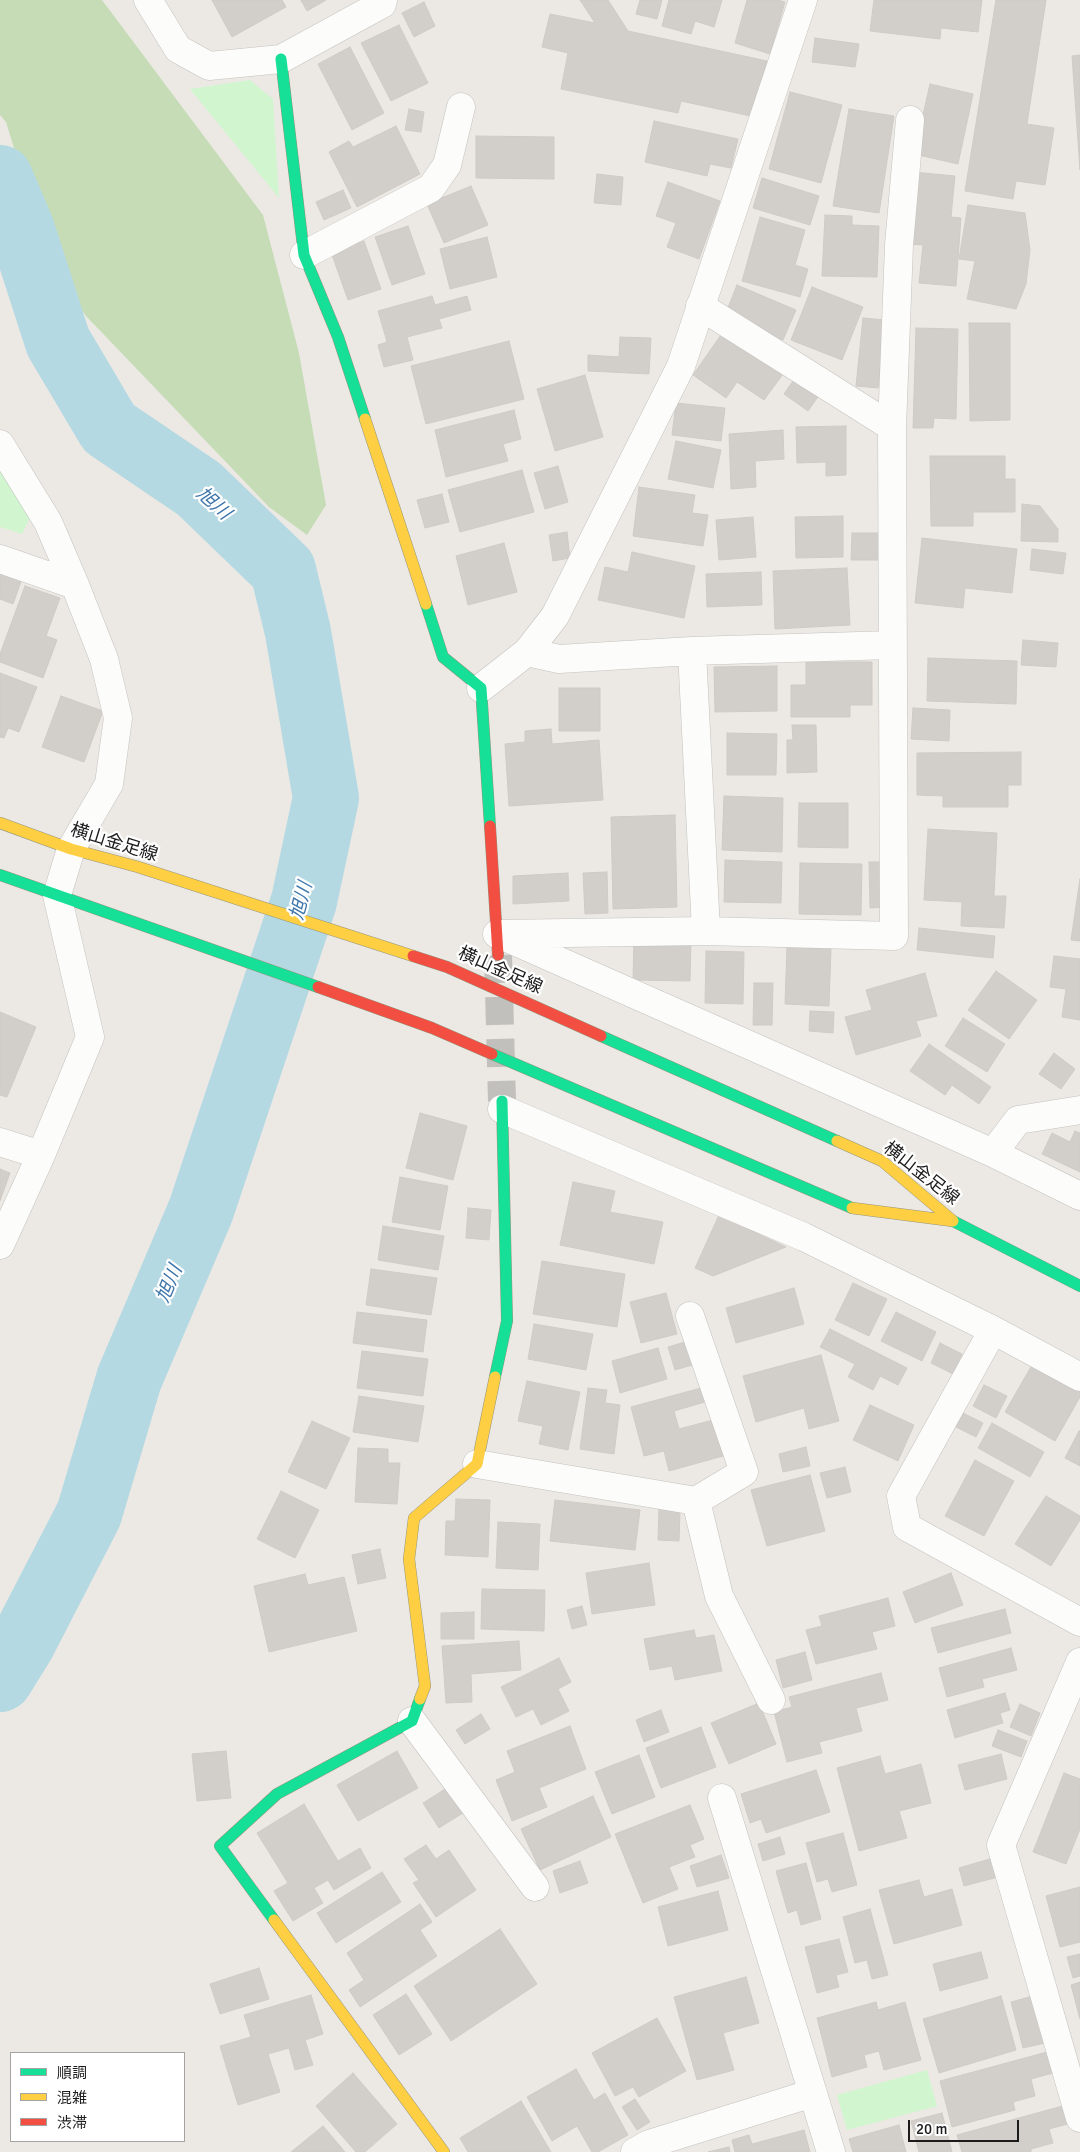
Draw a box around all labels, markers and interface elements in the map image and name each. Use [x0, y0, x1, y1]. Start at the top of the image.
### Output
water label: 旭川 [191, 483, 235, 525]
street label: 横山金足線 [68, 820, 160, 866]
water label: 旭川 [286, 880, 318, 922]
street label: 横山金足線 [454, 943, 546, 999]
street label: 横山金足線 [879, 1138, 963, 1210]
water label: 旭川 [152, 1262, 188, 1306]
legend [10, 2052, 185, 2142]
text: 順調 [57, 2064, 87, 2082]
text: 混雑 [57, 2089, 87, 2107]
scale bar [910, 2110, 1021, 2142]
text: 渋滞 [57, 2114, 87, 2132]
text: 20 m [916, 2120, 947, 2138]

